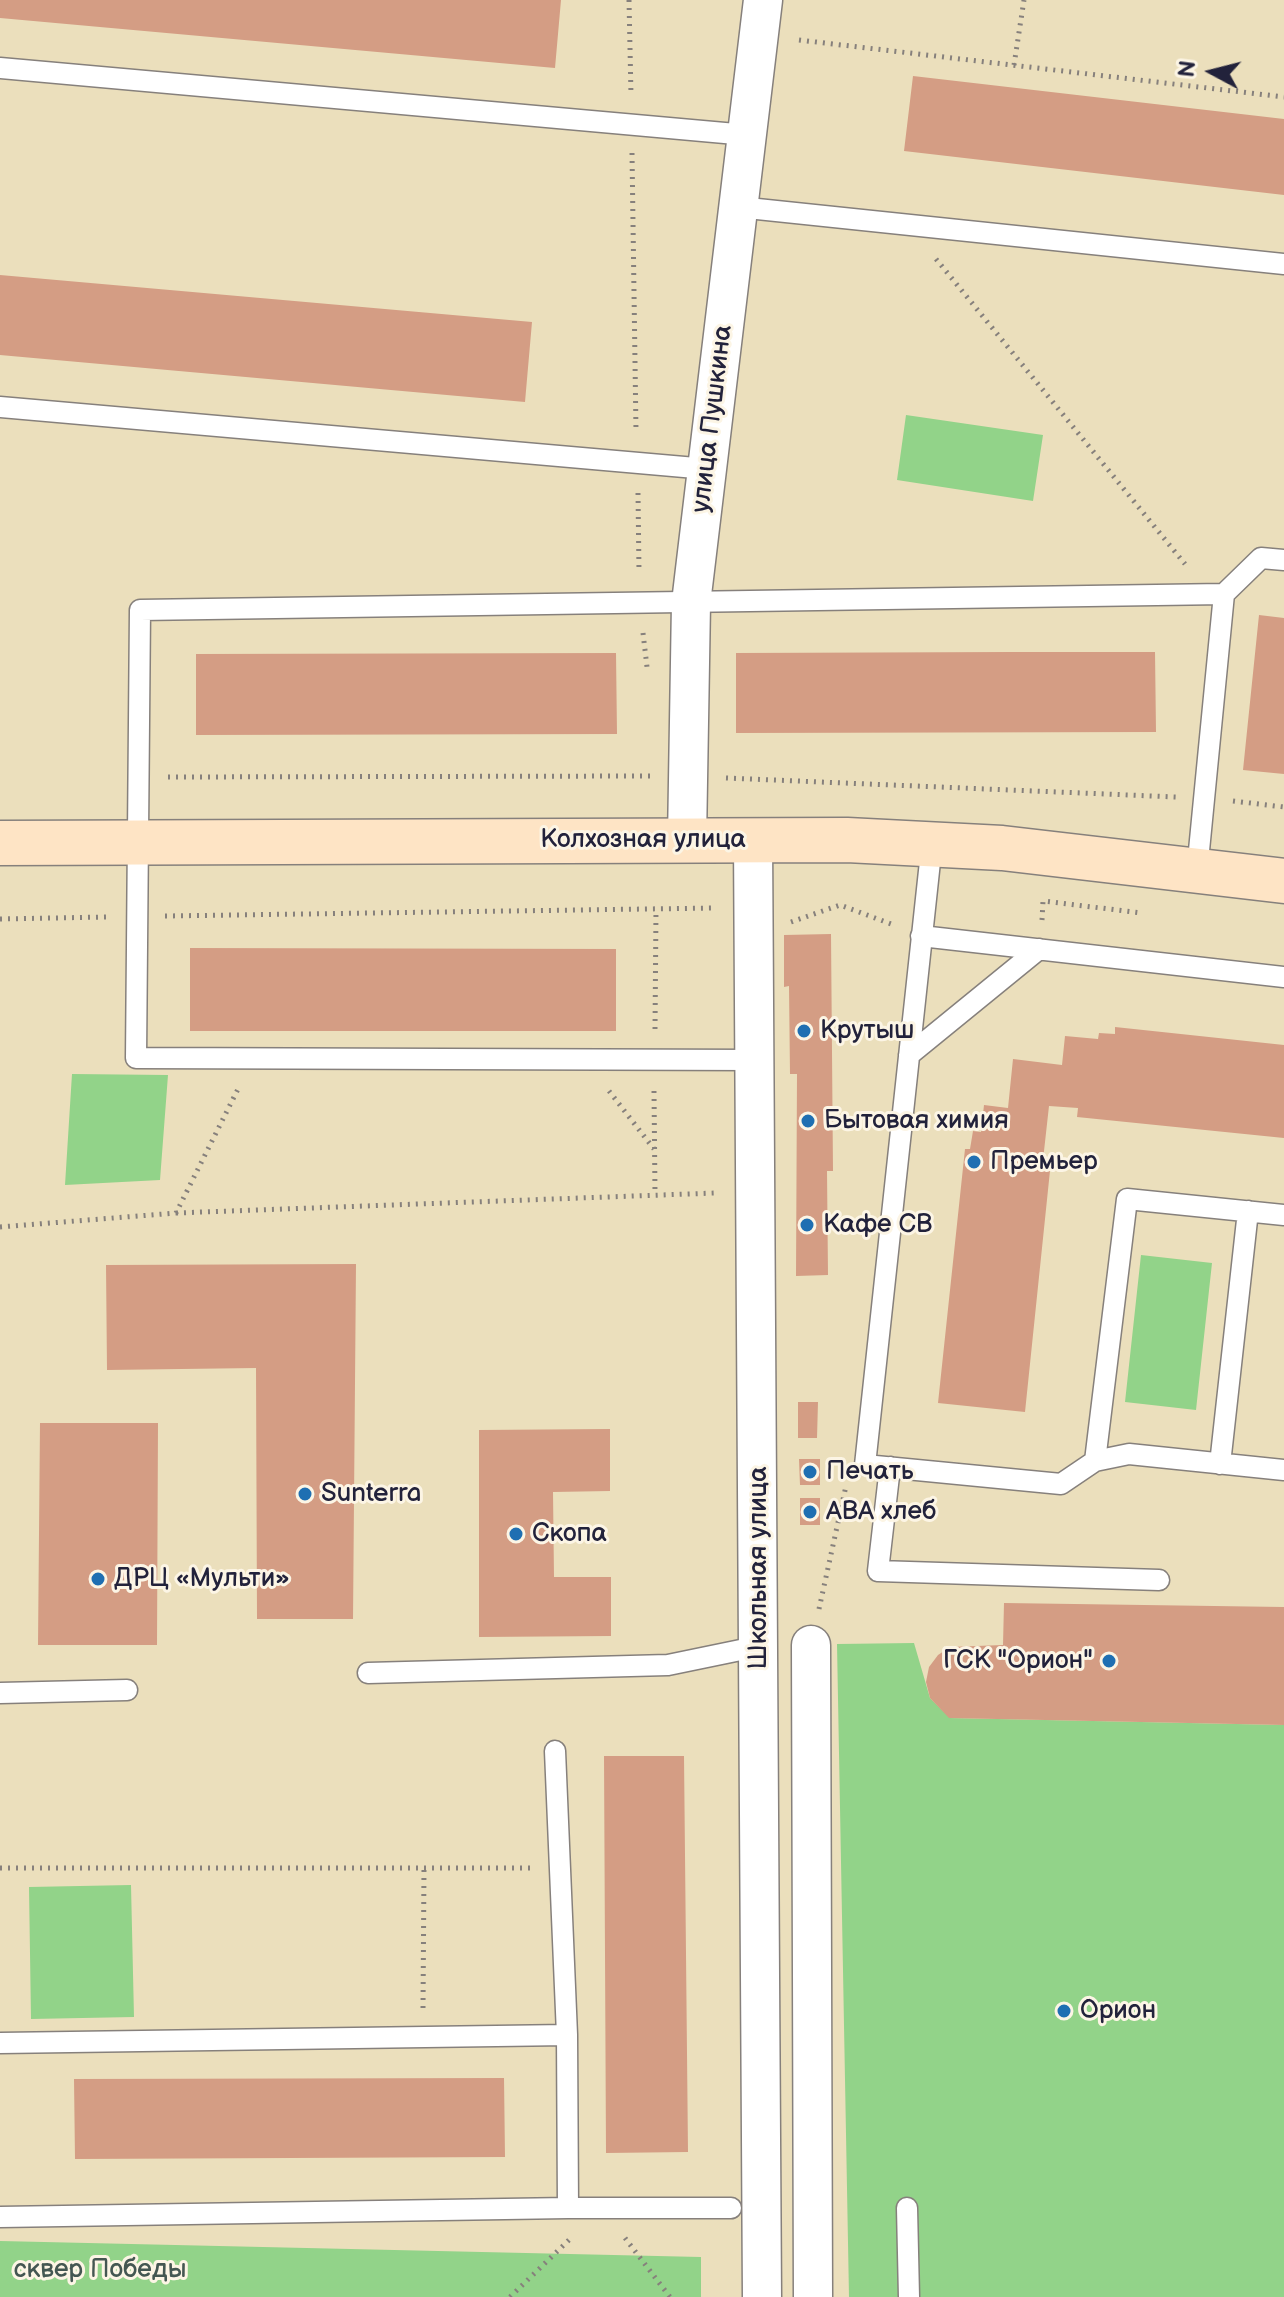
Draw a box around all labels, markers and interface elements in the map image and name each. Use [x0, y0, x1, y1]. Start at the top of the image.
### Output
north arrow [1172, 32, 1252, 112]
text: N [1173, 59, 1202, 79]
street label: улица Пушкина [686, 323, 740, 515]
street label: Колхозная улица [540, 824, 746, 856]
place label: Крутыш [820, 1015, 914, 1047]
marker: Крутыш [795, 1022, 813, 1040]
place label: Бытовая химия [824, 1105, 1009, 1137]
marker: Бытовая химия [799, 1112, 817, 1130]
place label: Премьер [990, 1146, 1098, 1178]
marker: Премьер [965, 1153, 983, 1171]
place label: Кафе СВ [823, 1209, 933, 1241]
marker: Кафе СВ [798, 1216, 816, 1234]
place label: Печать [826, 1456, 914, 1488]
marker: Печать [801, 1463, 819, 1481]
street label: Школьная улица [743, 1467, 775, 1669]
place label: Sunterra [321, 1478, 421, 1510]
marker: Sunterra [296, 1485, 314, 1503]
place label: АВА хлеб [826, 1496, 936, 1528]
marker: АВА хлеб [801, 1503, 819, 1521]
place label: Скопа [532, 1518, 607, 1550]
marker: Скопа [507, 1525, 525, 1543]
place label: ДРЦ «Мульти» [114, 1563, 290, 1595]
marker: ДРЦ «Мульти» [89, 1570, 107, 1588]
place label: ГСК "Орион" [943, 1645, 1093, 1677]
marker: ГСК "Орион" [1100, 1652, 1118, 1670]
place label: Орион [1080, 1995, 1156, 2027]
marker: Орион [1055, 2002, 1073, 2020]
park label: сквер Победы [14, 2254, 186, 2286]

